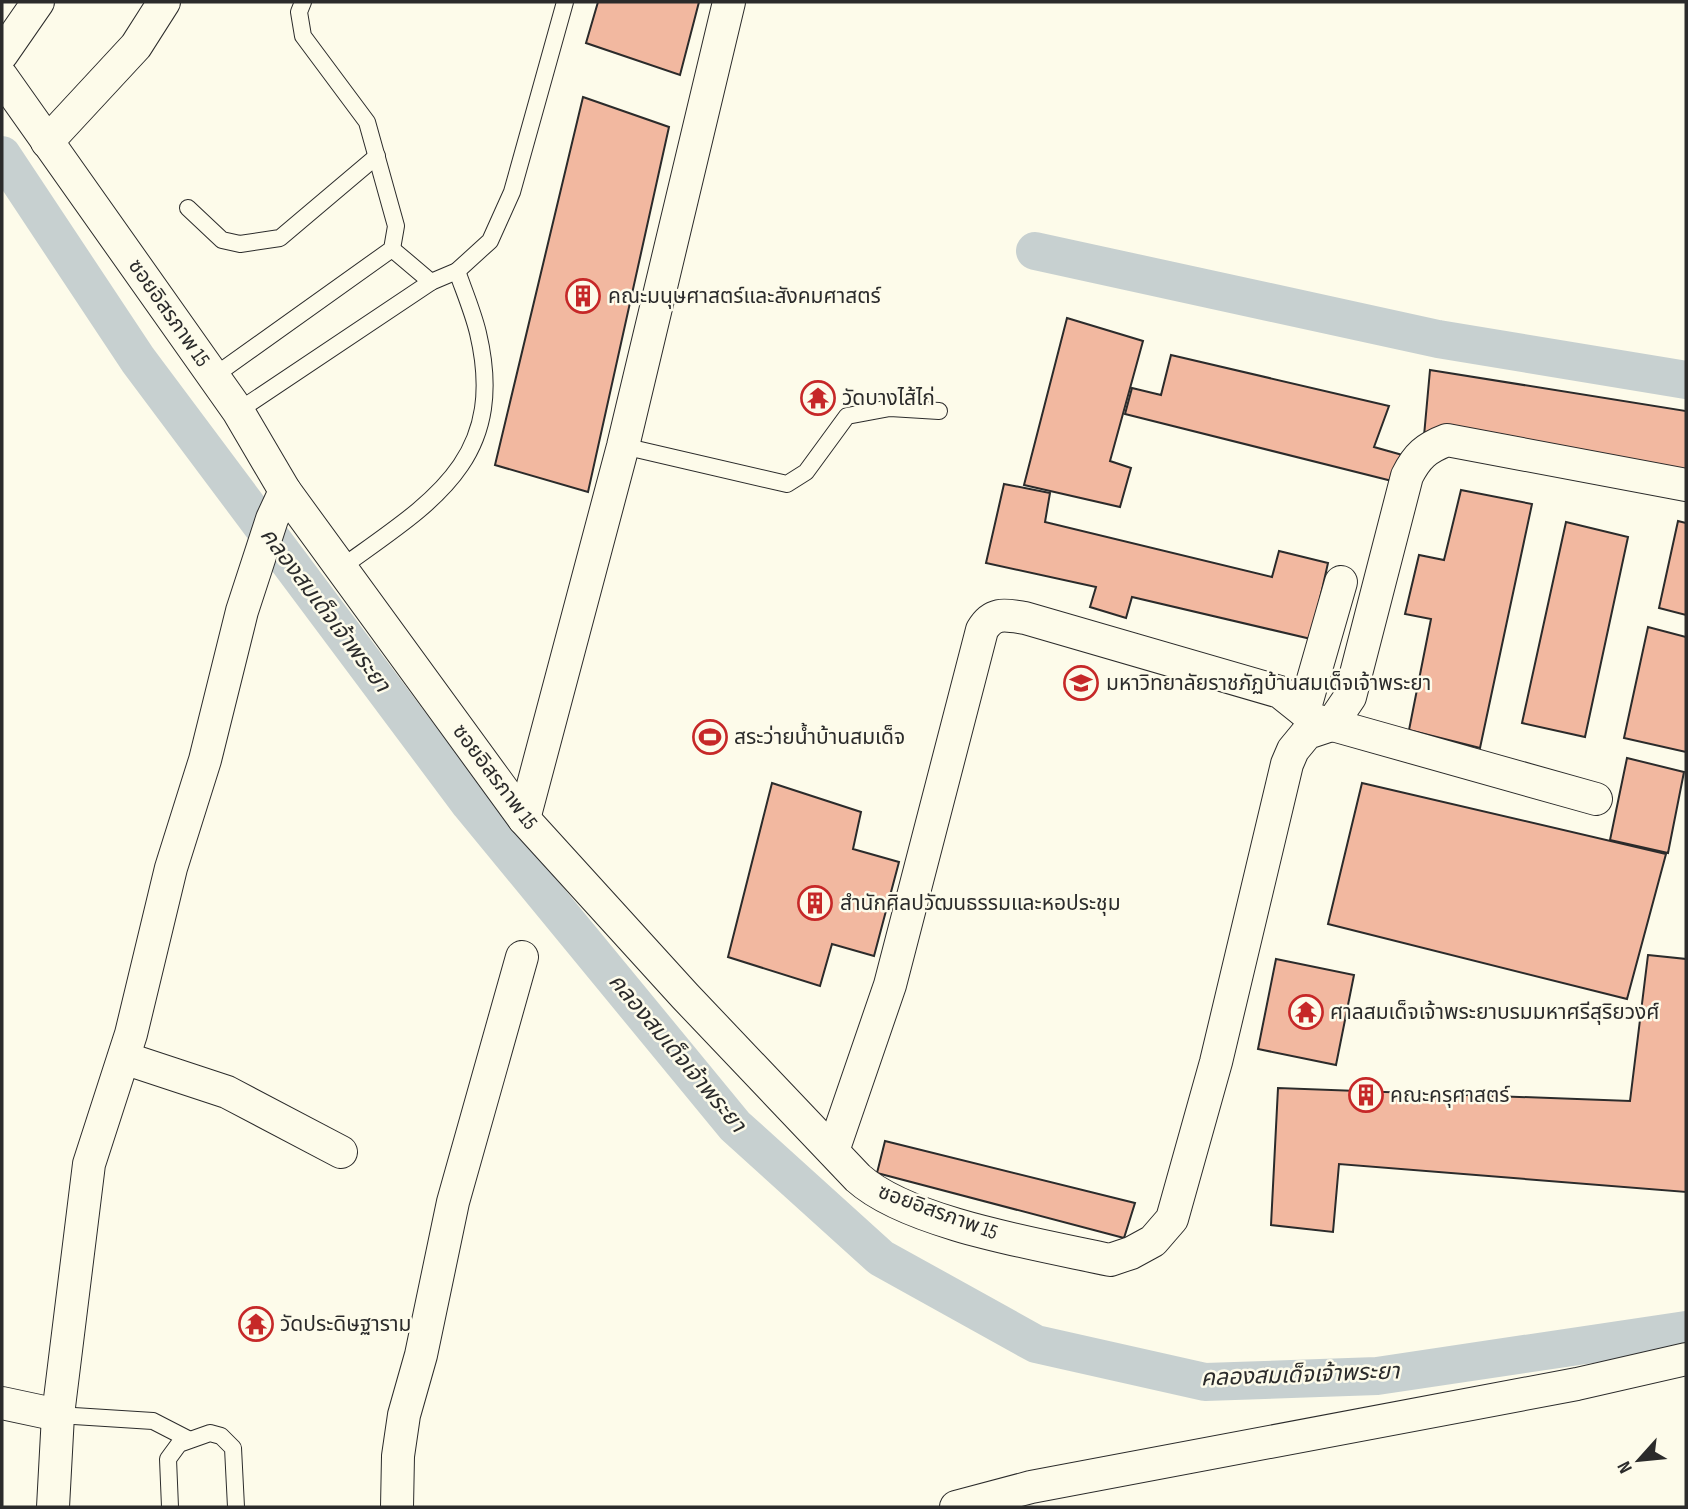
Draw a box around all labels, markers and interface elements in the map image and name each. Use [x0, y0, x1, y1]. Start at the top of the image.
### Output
street label: ซอยอิสรภาพ 15 [123, 254, 215, 372]
building icon: คณะมนุษศาสตร์และสังคมศาสตร์ [564, 277, 602, 315]
place label: คณะมนุษศาสตร์และสังคมศาสตร์ [608, 284, 882, 309]
temple icon: วัดบางไส้ไก่ [799, 379, 837, 417]
place label: วัดบางไส้ไก่ [842, 386, 935, 411]
water label: คลองสมเด็จเจ้าพระยา [254, 522, 397, 699]
school or university icon: มหาวิทยาลัยราชภัฏบ้านสมเด็จเจ้าพระยา [1062, 664, 1100, 702]
place label: มหาวิทยาลัยราชภัฏบ้านสมเด็จเจ้าพระยา [1106, 670, 1431, 696]
sports icon: สระว่ายน้ำบ้านสมเด็จ [691, 718, 729, 756]
street label: ซอยอิสรภาพ 15 [447, 719, 543, 835]
place label: สระว่ายน้ำบ้านสมเด็จ [734, 722, 905, 750]
building icon: สำนักศิลปวัฒนธรรมและหอประชุม [796, 884, 834, 922]
place label: สำนักศิลปวัฒนธรรมและหอประชุม [840, 891, 1121, 916]
water label: คลองสมเด็จเจ้าพระยา [602, 968, 753, 1139]
temple icon: ศาลสมเด็จเจ้าพระยาบรมมหาศรีสุริยวงศ์ [1287, 993, 1325, 1031]
place label: ศาลสมเด็จเจ้าพระยาบรมมหาศรีสุริยวงศ์ [1330, 999, 1659, 1025]
building icon: คณะครุศาสตร์ [1347, 1076, 1385, 1114]
place label: คณะครุศาสตร์ [1390, 1083, 1511, 1108]
street label: ซอยอิสรภาพ 15 [875, 1179, 1001, 1245]
temple icon: วัดประดิษฐาราม [237, 1305, 275, 1343]
place label: วัดประดิษฐาราม [280, 1312, 411, 1337]
water label: คลองสมเด็จเจ้าพระยา [1200, 1357, 1401, 1392]
north arrow [1604, 1425, 1674, 1495]
text: N [1613, 1457, 1638, 1477]

